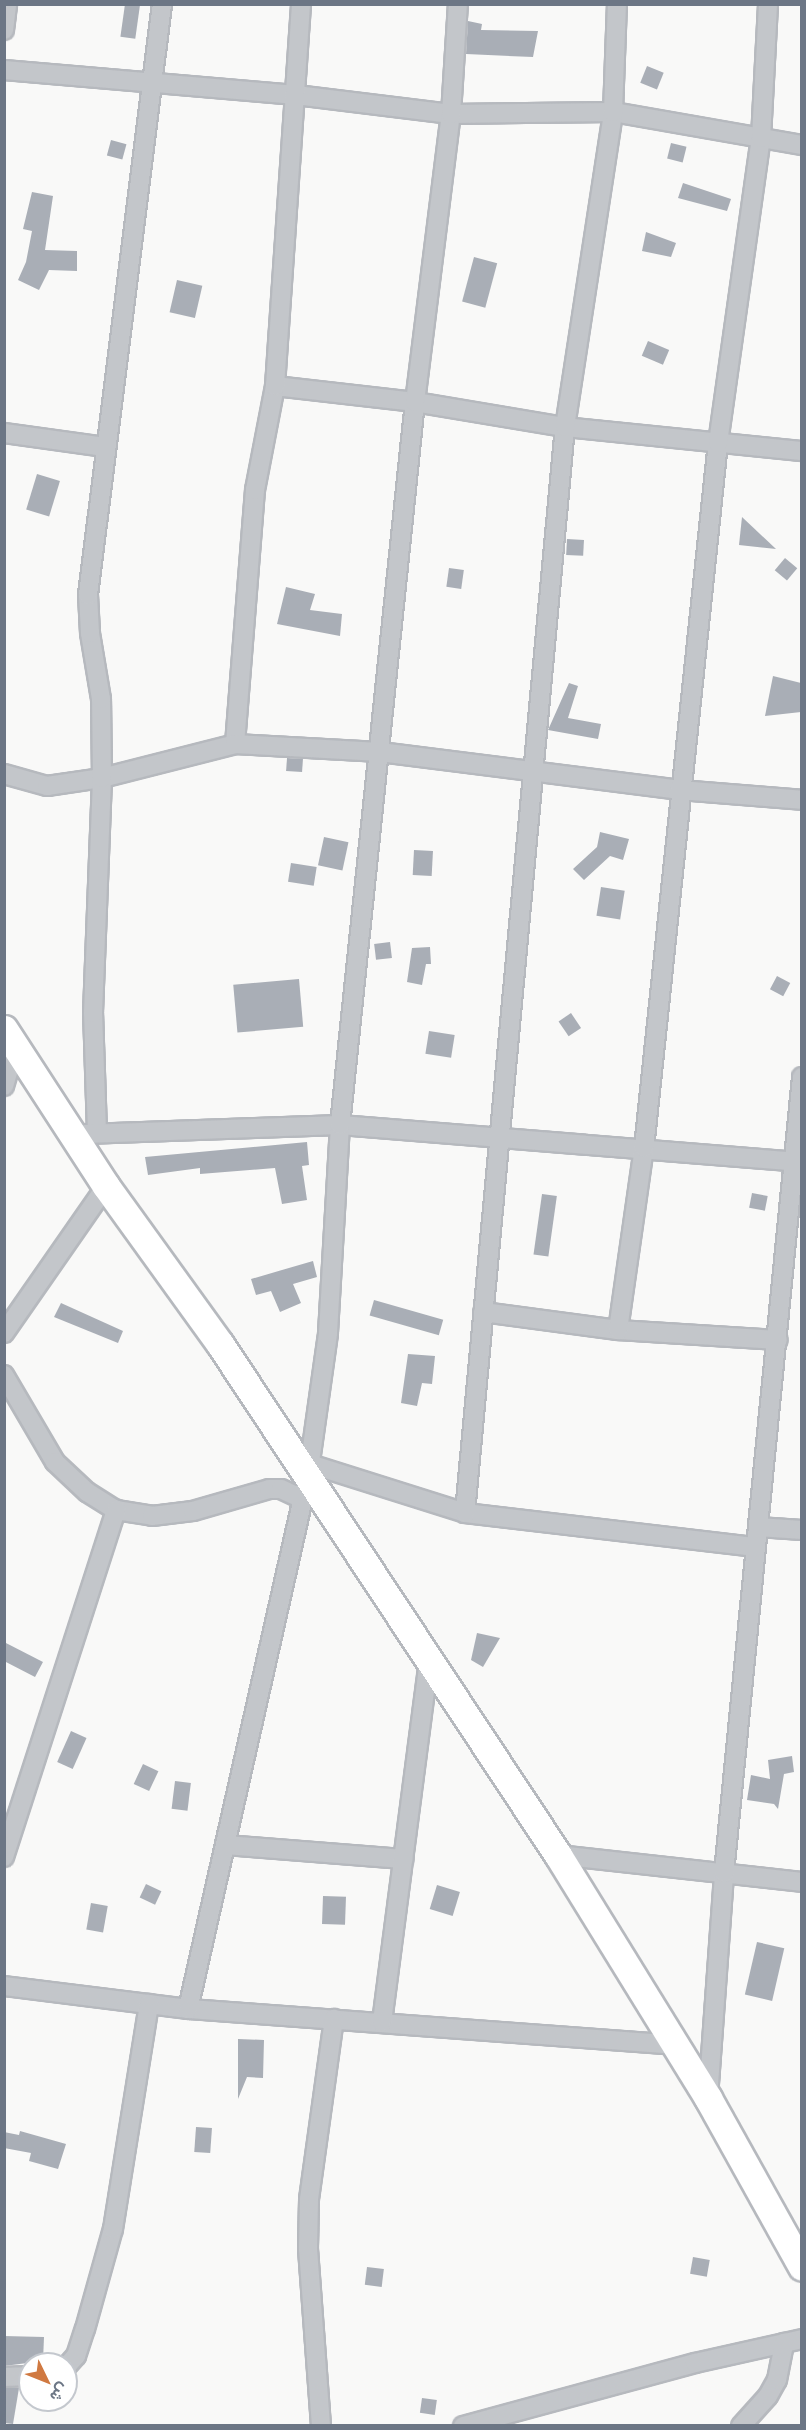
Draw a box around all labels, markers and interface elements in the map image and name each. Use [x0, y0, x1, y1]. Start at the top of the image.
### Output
north arrow [18, 2352, 78, 2412]
text: ش [46, 2379, 74, 2407]

